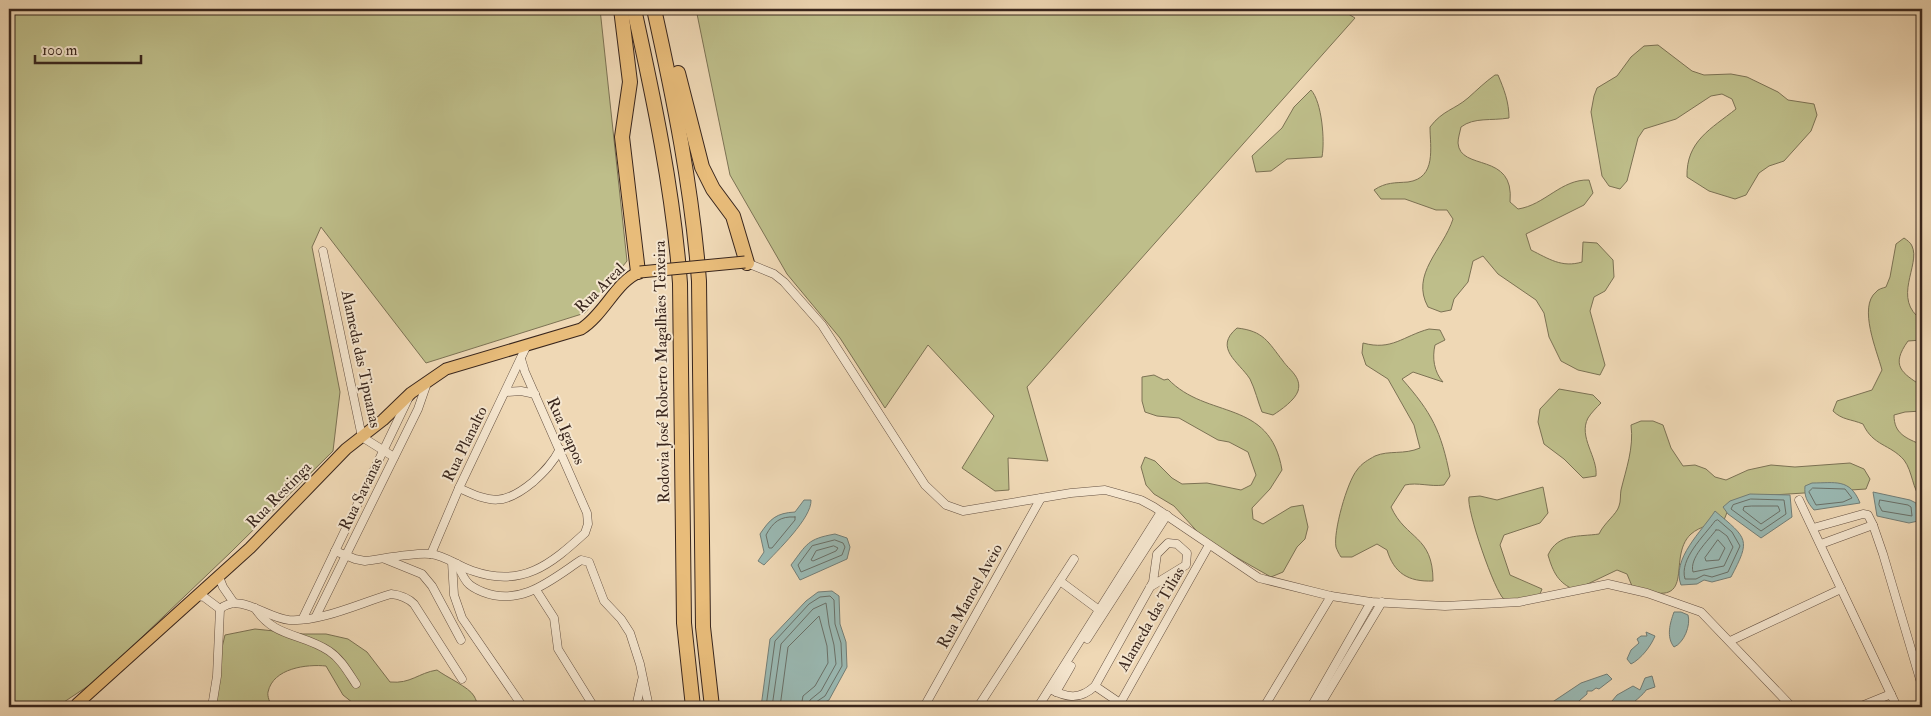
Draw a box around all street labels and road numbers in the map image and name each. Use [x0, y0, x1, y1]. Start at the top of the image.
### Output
street label: Rodovia José Roberto Magalhães Teixeira [650, 240, 675, 504]
street label: Rua Areal [571, 259, 629, 317]
street label: Alameda das Tipuanas [335, 287, 385, 430]
street label: Rua Igapos [541, 394, 590, 468]
street label: Rua Planalto [438, 403, 492, 485]
street label: Rua Savanas [335, 454, 387, 534]
street label: Rua Restinga [242, 457, 316, 533]
street label: Rua Manoel Aveio [933, 540, 1007, 652]
street label: Alameda das Tilias [1112, 563, 1189, 676]

